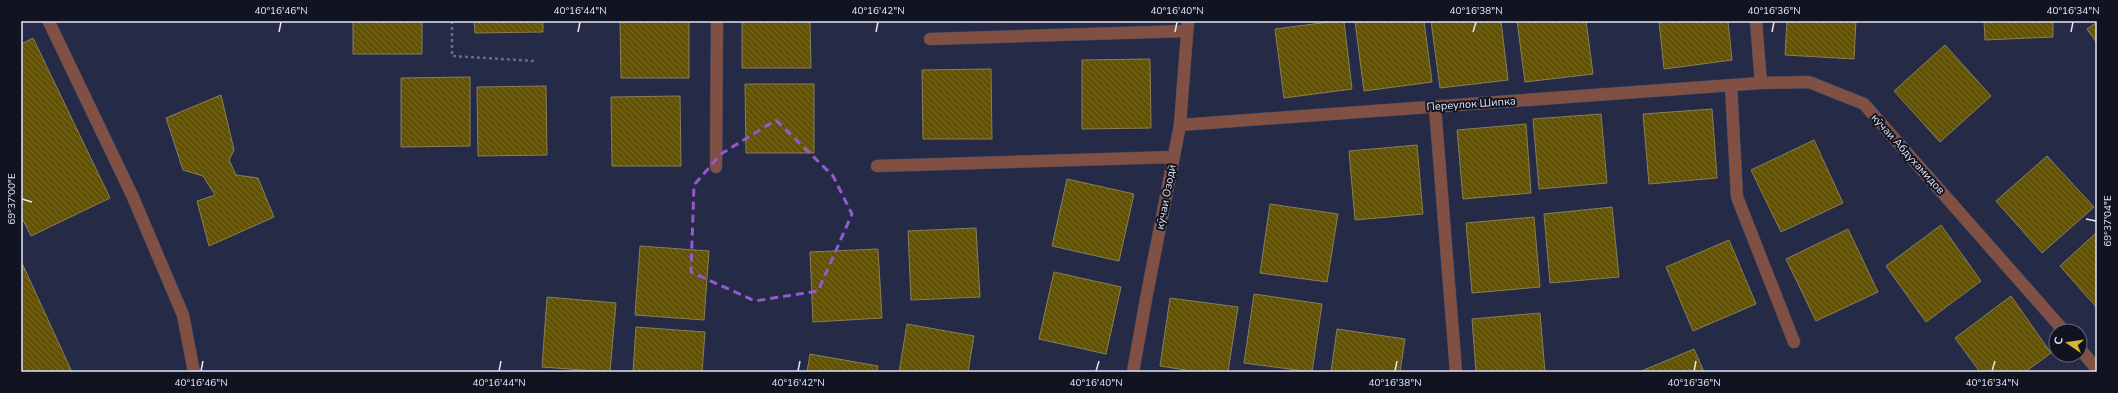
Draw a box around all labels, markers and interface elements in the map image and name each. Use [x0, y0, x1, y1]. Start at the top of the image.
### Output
text: 40°16'46"N [254, 4, 308, 18]
text: 40°16'44"N [553, 4, 607, 18]
text: 40°16'42"N [851, 4, 905, 18]
text: 40°16'40"N [1150, 4, 1204, 18]
text: 40°16'38"N [1449, 4, 1503, 18]
text: 40°16'36"N [1747, 4, 1801, 18]
text: 40°16'34"N [2046, 4, 2100, 18]
street label: Переулок Шипка [1426, 93, 1516, 115]
street label: кӯчаи Абдухамидов [1868, 111, 1948, 197]
street label: кӯчаи Озодӣ [1152, 163, 1180, 231]
text: 69°37'00"E [5, 173, 19, 225]
text: 69°37'04"E [2101, 195, 2115, 247]
north arrow [2048, 323, 2088, 363]
text: С [2051, 335, 2067, 346]
text: 40°16'46"N [174, 376, 228, 390]
text: 40°16'44"N [472, 376, 526, 390]
text: 40°16'42"N [771, 376, 825, 390]
text: 40°16'40"N [1069, 376, 1123, 390]
text: 40°16'38"N [1368, 376, 1422, 390]
text: 40°16'36"N [1667, 376, 1721, 390]
text: 40°16'34"N [1965, 376, 2019, 390]

